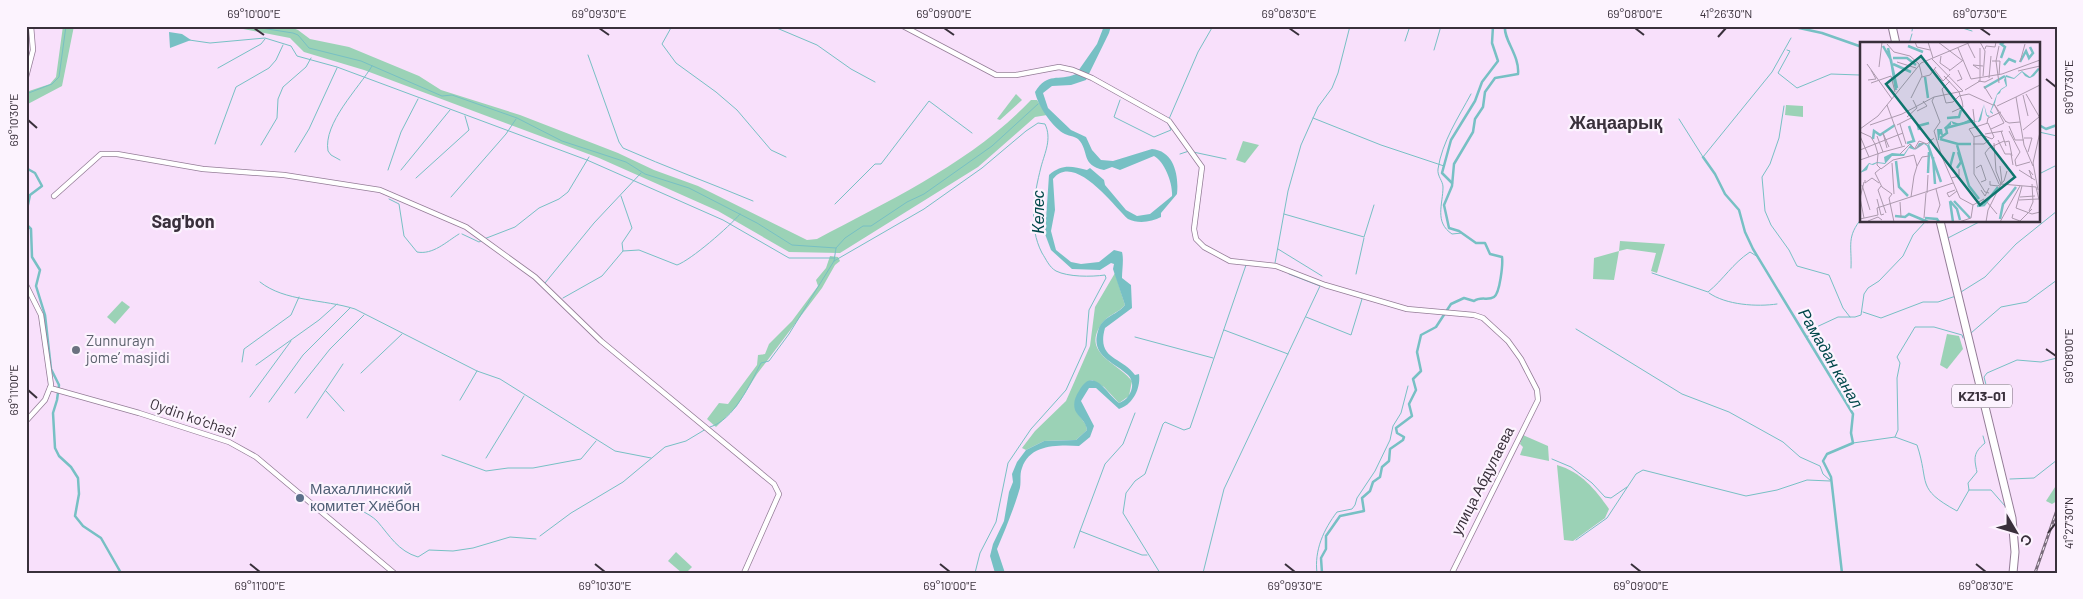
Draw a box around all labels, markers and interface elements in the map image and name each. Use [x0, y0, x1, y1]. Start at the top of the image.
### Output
text: 69°10'00"E [227, 6, 281, 20]
text: 69°09'30"E [572, 6, 627, 20]
text: 69°09'00"E [916, 6, 972, 20]
text: 69°08'30"E [1262, 6, 1317, 20]
text: 69°08'00"E [1607, 6, 1663, 20]
text: 41°26'30"N [1700, 6, 1752, 20]
text: 69°07'30"E [1953, 6, 2007, 20]
inset map [1860, 42, 2040, 222]
text: 69°07'30"E [2061, 60, 2075, 114]
text: 69°10'30"E [6, 94, 20, 146]
district label: Жаңаарық [1569, 111, 1663, 133]
water label: Келес [1028, 190, 1047, 234]
district label: Sag'bon [151, 210, 215, 232]
water label: Рамадан канал [1795, 304, 1868, 411]
text: 69°08'00"E [2061, 328, 2075, 384]
place label: Zunnurayn jome’ masjidi [85, 331, 170, 366]
marker: Zunnurayn jome’ masjidi [70, 344, 82, 356]
text: 69°11'00"E [6, 364, 20, 416]
road number: KZ13-01 [1952, 384, 2012, 408]
street label: Oydin ko‘chasi [148, 394, 239, 440]
street label: улица Абдулаева [1447, 423, 1518, 538]
place label: Махаллинский комитет Хиёбон [310, 479, 420, 514]
marker: Махаллинский комитет Хиёбон [294, 492, 306, 504]
text: 41°27'30"N [2061, 497, 2075, 549]
north arrow [1990, 506, 2040, 556]
text: С [2017, 531, 2036, 550]
text: 69°11'00"E [234, 578, 286, 592]
text: 69°10'30"E [579, 578, 631, 592]
text: 69°10'00"E [923, 578, 977, 592]
text: 69°09'30"E [1268, 578, 1323, 592]
text: 69°09'00"E [1613, 578, 1669, 592]
text: 69°08'30"E [1959, 578, 2014, 592]

